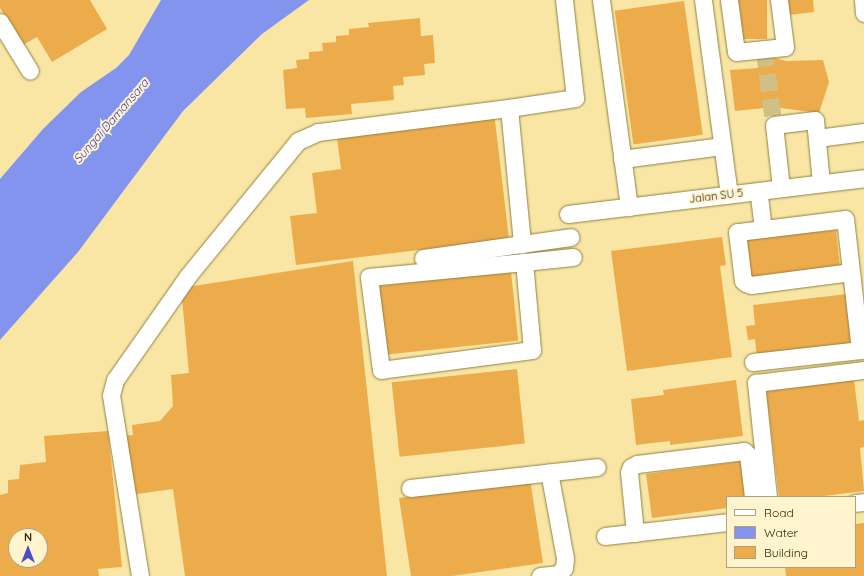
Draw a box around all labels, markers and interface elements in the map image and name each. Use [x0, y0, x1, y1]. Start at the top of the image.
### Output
water label: Sungai Damansara [71, 76, 151, 166]
street label: Jalan SU 5 [688, 186, 744, 206]
legend [726, 496, 856, 568]
text: Road [764, 505, 794, 520]
text: Water [764, 525, 798, 540]
north arrow [8, 528, 48, 568]
text: N [24, 530, 32, 544]
text: Building [764, 545, 808, 560]

